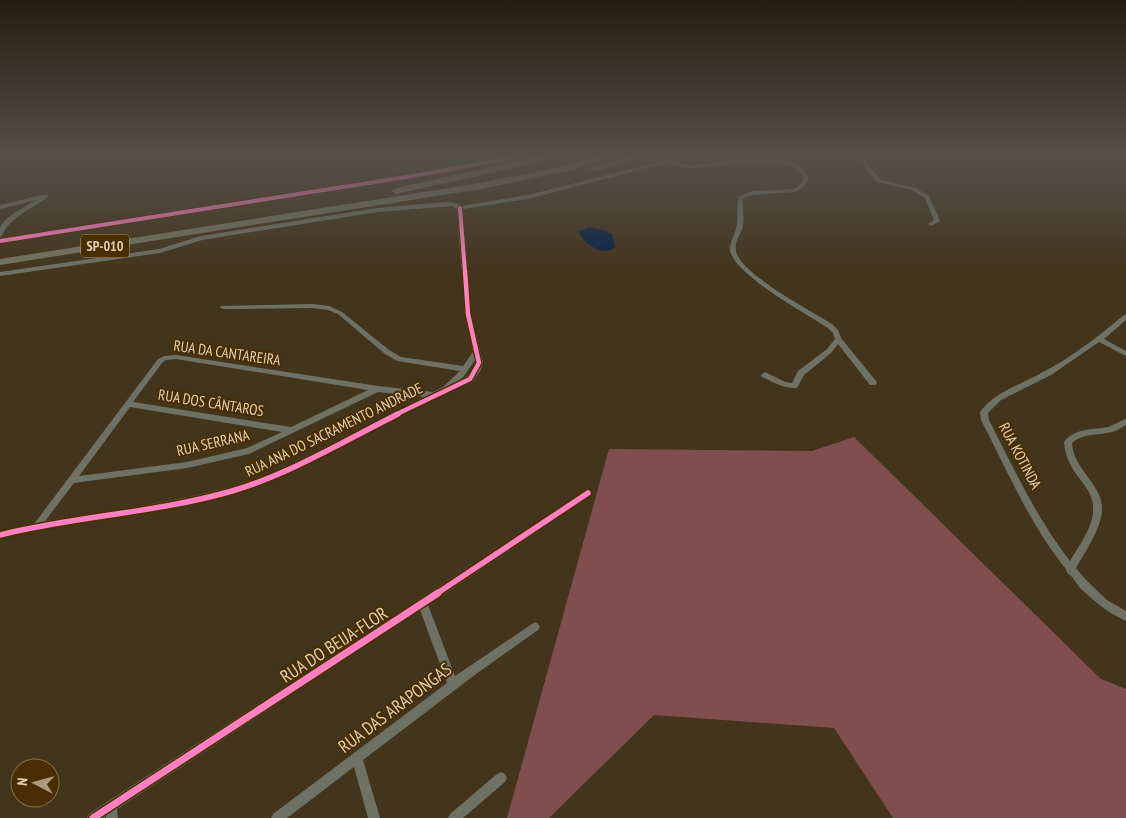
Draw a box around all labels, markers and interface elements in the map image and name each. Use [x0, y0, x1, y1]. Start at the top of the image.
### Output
road number: SP-010 [81, 235, 129, 258]
street label: RUA DA CANTAREIRA [172, 336, 283, 370]
street label: RUA ANA DO SACRAMENTO ANDRADE [242, 378, 426, 481]
street label: RUA DOS CÂNTAROS [157, 385, 265, 420]
street label: RUA KOTINDA [995, 419, 1046, 493]
street label: RUA SERRANA [175, 425, 252, 460]
street label: RUA DO BEIJA-FLOR [276, 601, 392, 688]
street label: RUA DAS ARAPONGAS [333, 657, 456, 758]
north arrow [10, 758, 60, 808]
text: N [13, 777, 31, 786]

